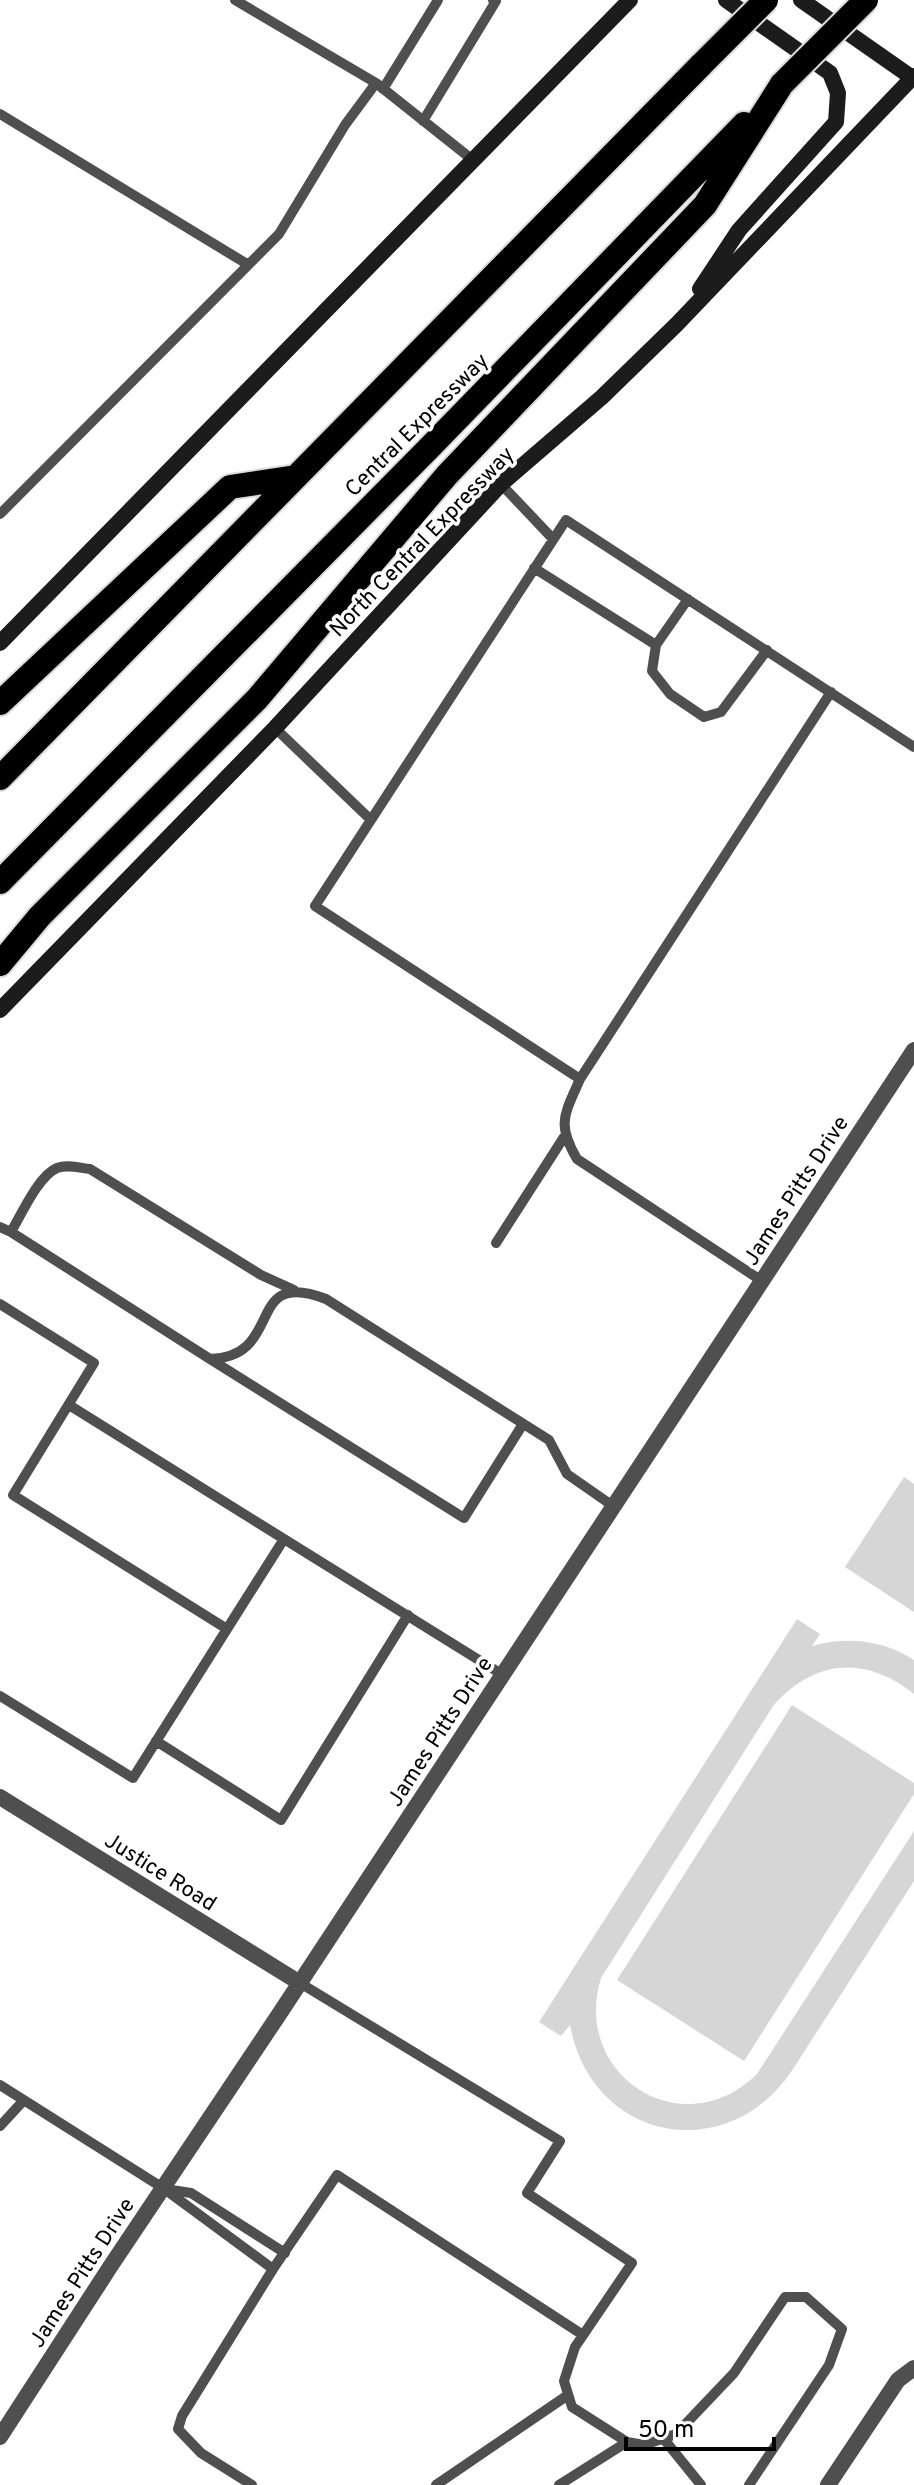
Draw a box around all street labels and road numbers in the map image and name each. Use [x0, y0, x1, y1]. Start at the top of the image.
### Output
street label: Central Expressway [340, 348, 495, 503]
street label: North Central Expressway [325, 442, 521, 644]
street label: James Pitts Drive [739, 1111, 856, 1271]
street label: James Pitts Drive [383, 1652, 500, 1812]
street label: Justice Road [99, 1828, 221, 1918]
street label: James Pitts Drive [25, 2193, 142, 2353]

